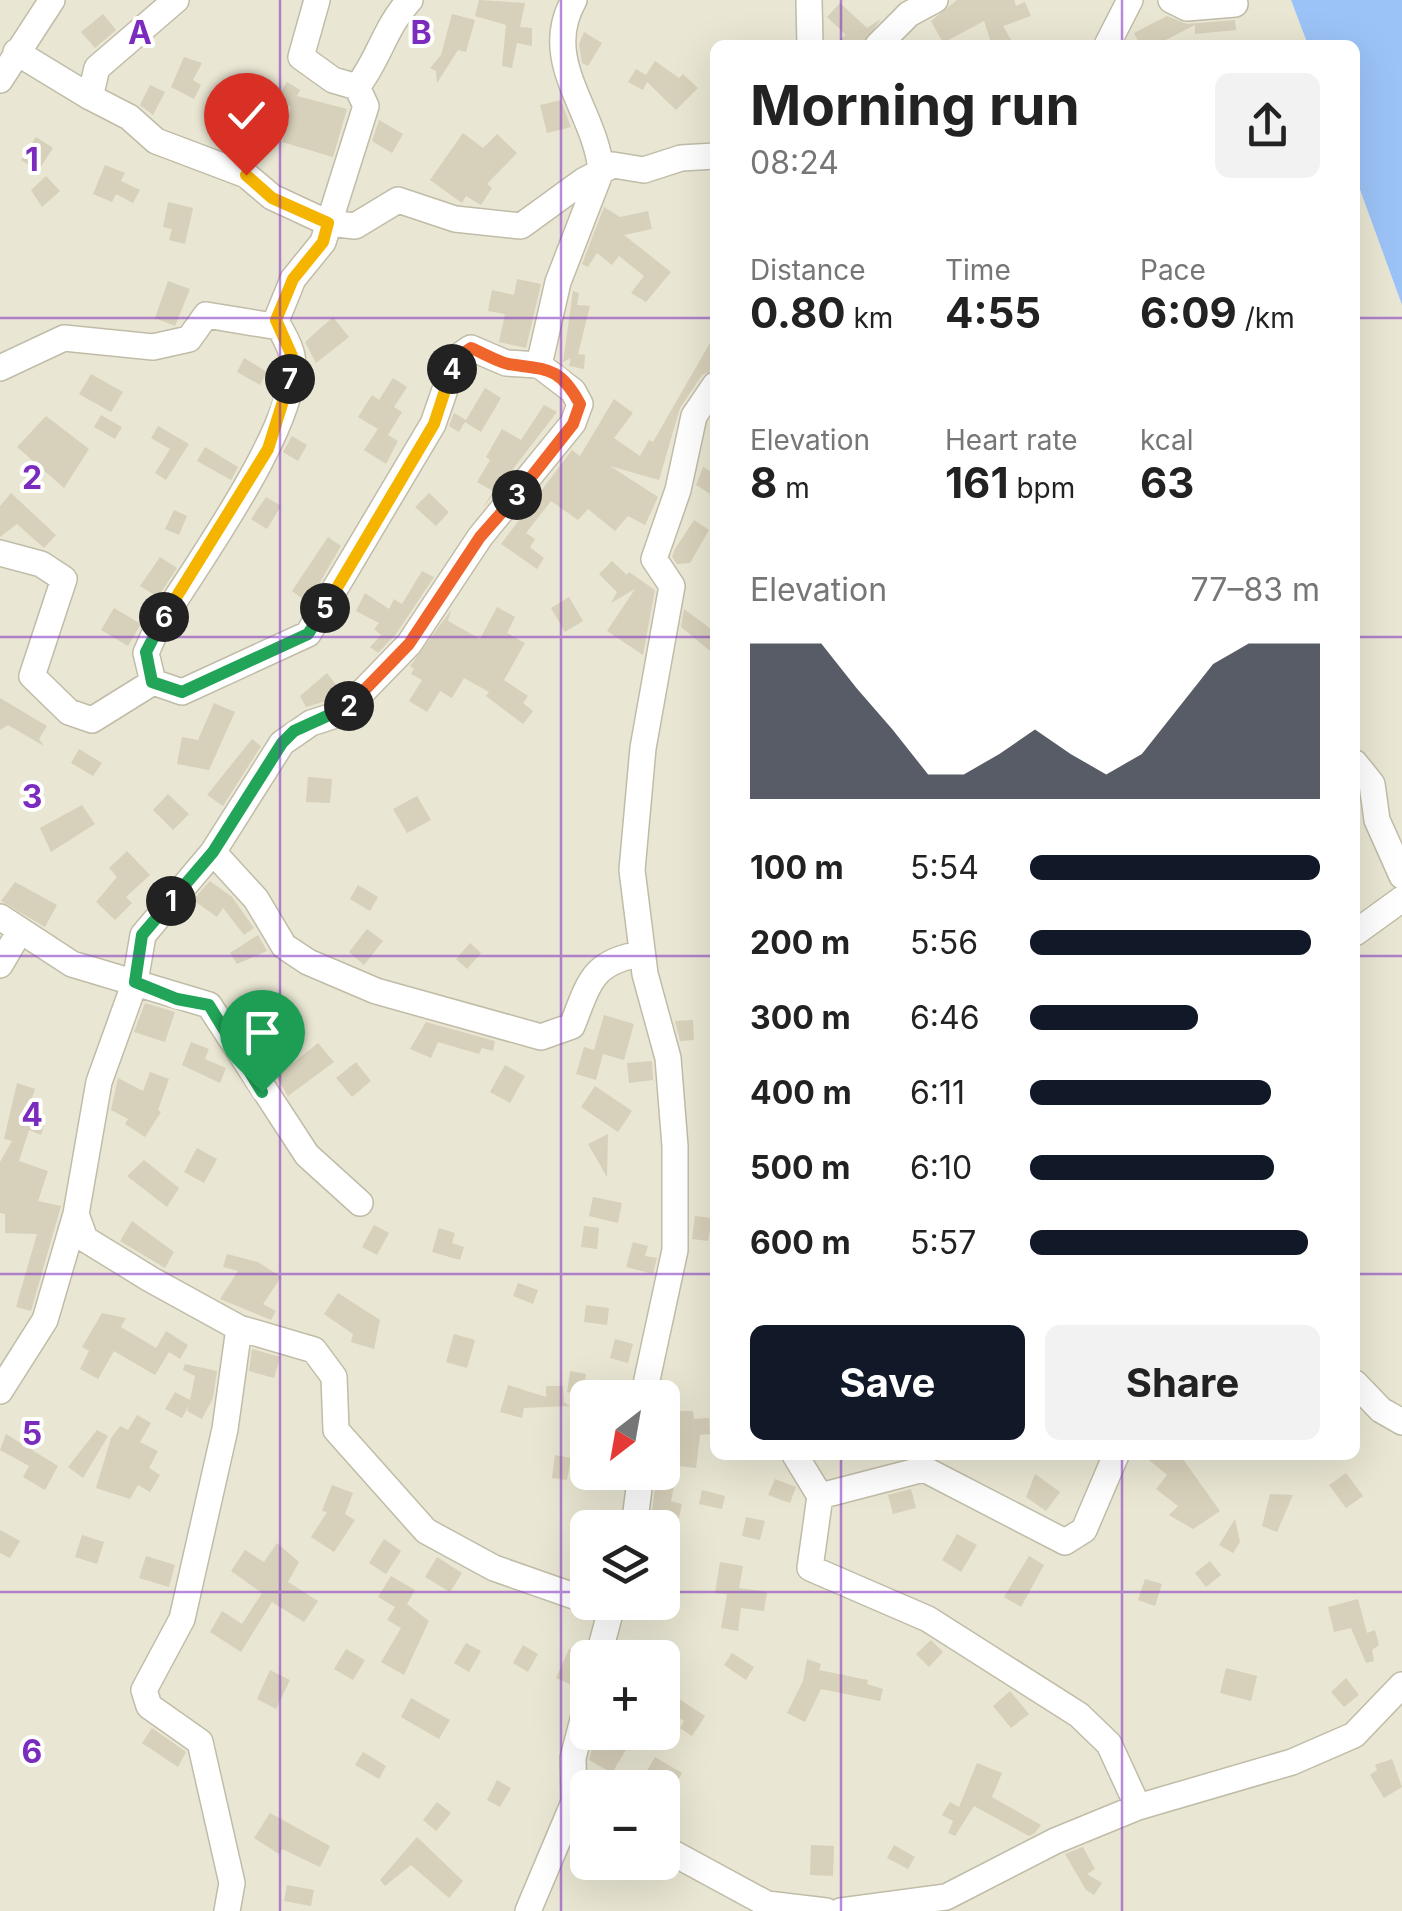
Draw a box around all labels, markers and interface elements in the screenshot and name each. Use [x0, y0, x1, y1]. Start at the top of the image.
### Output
text: A [128, 13, 152, 52]
text: B [410, 13, 432, 52]
text: Morning run [750, 72, 1080, 138]
pin [204, 73, 289, 176]
button: share [1215, 73, 1320, 178]
icon: check [219, 88, 274, 143]
text: 1 [25, 140, 39, 179]
text: 08:24 [750, 143, 839, 182]
text: Distance [750, 253, 866, 287]
text: Time [945, 253, 1011, 287]
text: Pace [1140, 253, 1206, 287]
text: 0.80 [750, 287, 846, 338]
text: 4:55 [945, 287, 1041, 338]
text: 6:09 [1140, 287, 1237, 338]
text: km [846, 301, 893, 335]
text: /km [1237, 301, 1295, 335]
pin: 4 [427, 344, 477, 394]
text: 4 [443, 352, 461, 386]
pin: 7 [265, 354, 315, 404]
text: 7 [282, 362, 298, 396]
text: Elevation [750, 423, 870, 457]
text: Heart rate [945, 423, 1078, 457]
text: kcal [1140, 423, 1194, 457]
text: 8 [750, 457, 777, 508]
text: 161 [945, 457, 1009, 508]
text: 63 [1140, 457, 1194, 508]
text: 2 [22, 458, 42, 497]
pin: 3 [492, 470, 542, 520]
text: m [777, 471, 810, 505]
text: bpm [1009, 471, 1075, 505]
text: 3 [508, 478, 526, 512]
text: Elevation [750, 570, 887, 609]
text: 77–83 m [1191, 570, 1320, 609]
pin: 5 [300, 583, 350, 633]
text: 5 [316, 591, 334, 625]
pin: 6 [139, 592, 189, 642]
text: 6 [155, 600, 173, 634]
pin: 2 [324, 681, 374, 731]
text: 2 [340, 689, 358, 723]
text: 3 [22, 777, 42, 816]
text: 100 m [750, 848, 844, 887]
text: 5:54 [910, 848, 979, 887]
pin: 1 [146, 876, 196, 926]
text: 1 [165, 884, 177, 918]
text: 200 m [750, 923, 850, 962]
text: 5:56 [910, 923, 978, 962]
pin [220, 990, 305, 1093]
text: 300 m [750, 998, 851, 1037]
text: 6:46 [910, 998, 980, 1037]
icon: arrive [235, 1005, 290, 1060]
text: 400 m [750, 1073, 852, 1112]
text: 6:11 [910, 1073, 965, 1112]
text: 4 [21, 1095, 43, 1134]
text: 500 m [750, 1148, 850, 1187]
text: 6:10 [910, 1148, 972, 1187]
text: 600 m [750, 1223, 851, 1262]
text: 5:57 [910, 1223, 976, 1262]
button: Save [750, 1325, 1025, 1440]
button: Share [1045, 1325, 1320, 1440]
north arrow [570, 1380, 680, 1490]
map controls [570, 1380, 680, 1880]
text: 5 [22, 1414, 42, 1453]
button: layers [570, 1510, 680, 1620]
button: + [570, 1640, 680, 1750]
text: 6 [22, 1732, 42, 1771]
button: − [570, 1770, 680, 1880]

